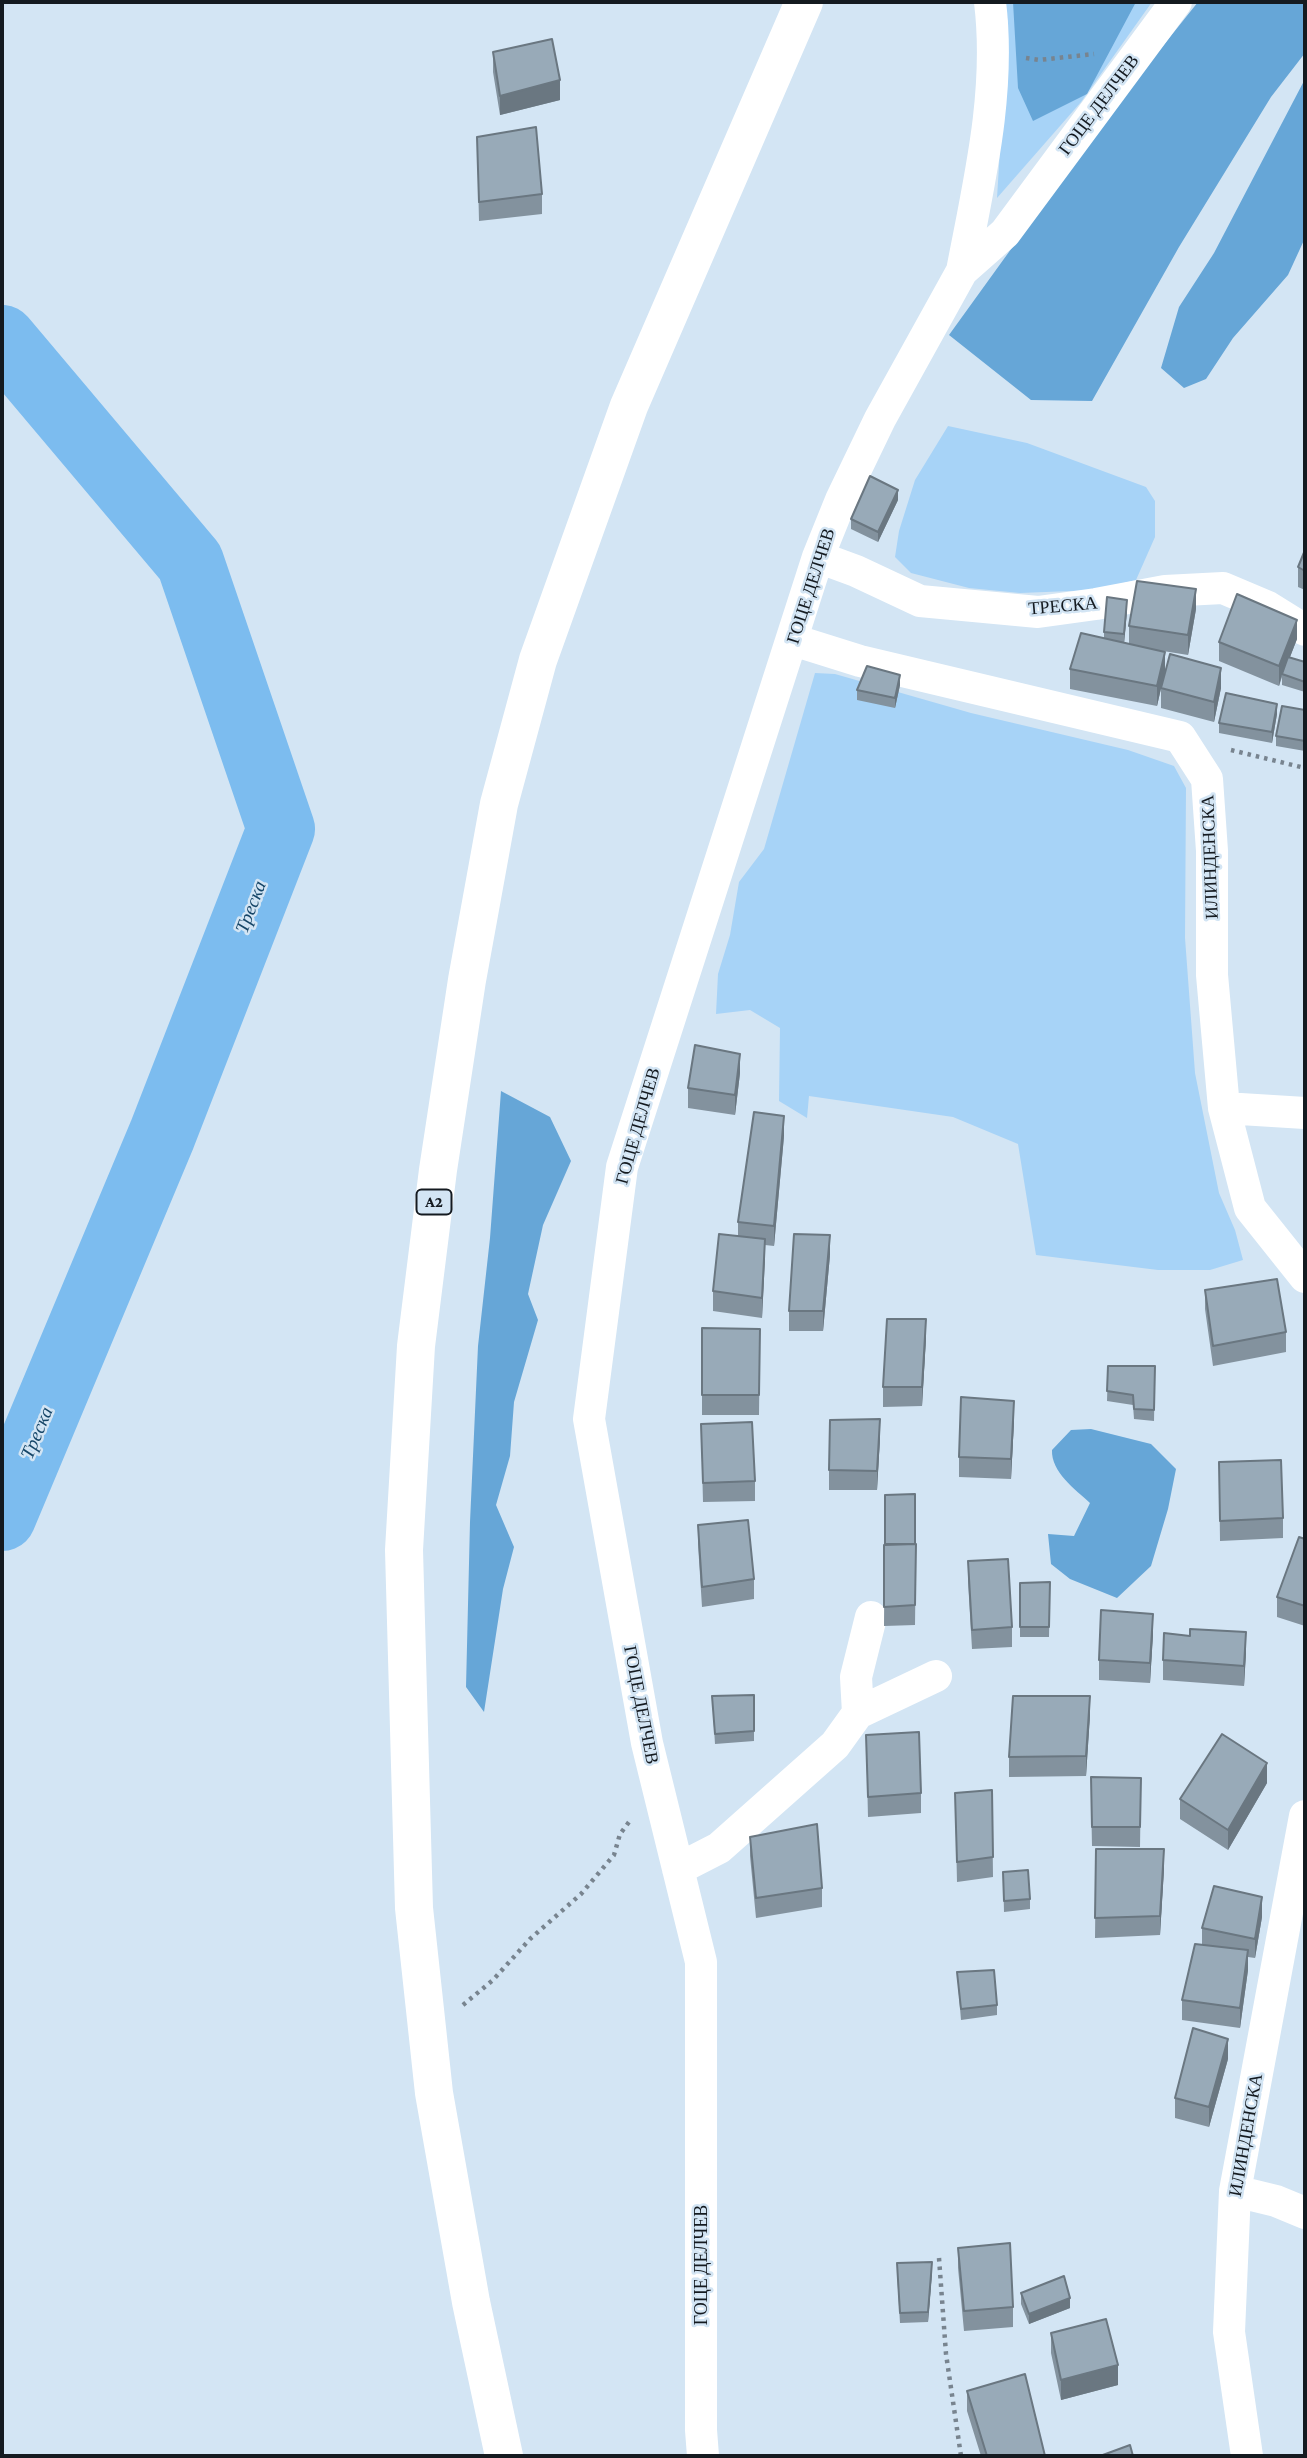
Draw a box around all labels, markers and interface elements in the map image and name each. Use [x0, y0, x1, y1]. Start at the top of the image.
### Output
street label: ГОЦЕ ДЕЛЧЕВ [1054, 50, 1144, 160]
street label: ГОЦЕ ДЕЛЧЕВ [782, 525, 840, 647]
street label: ТРЕСКА [1028, 592, 1098, 620]
street label: ИЛИНДЕНСКА [1197, 794, 1223, 920]
water label: Треска [231, 878, 271, 936]
street label: ГОЦЕ ДЕЛЧЕВ [611, 1065, 665, 1187]
road number: A2 [416, 1190, 452, 1214]
water label: Треска [16, 1404, 58, 1462]
street label: ГОЦЕ ДЕЛЧЕВ [619, 1644, 663, 1766]
street label: ИЛИНДЕНСКА [1225, 2072, 1267, 2198]
street label: ГОЦЕ ДЕЛЧЕВ [690, 2205, 712, 2325]

